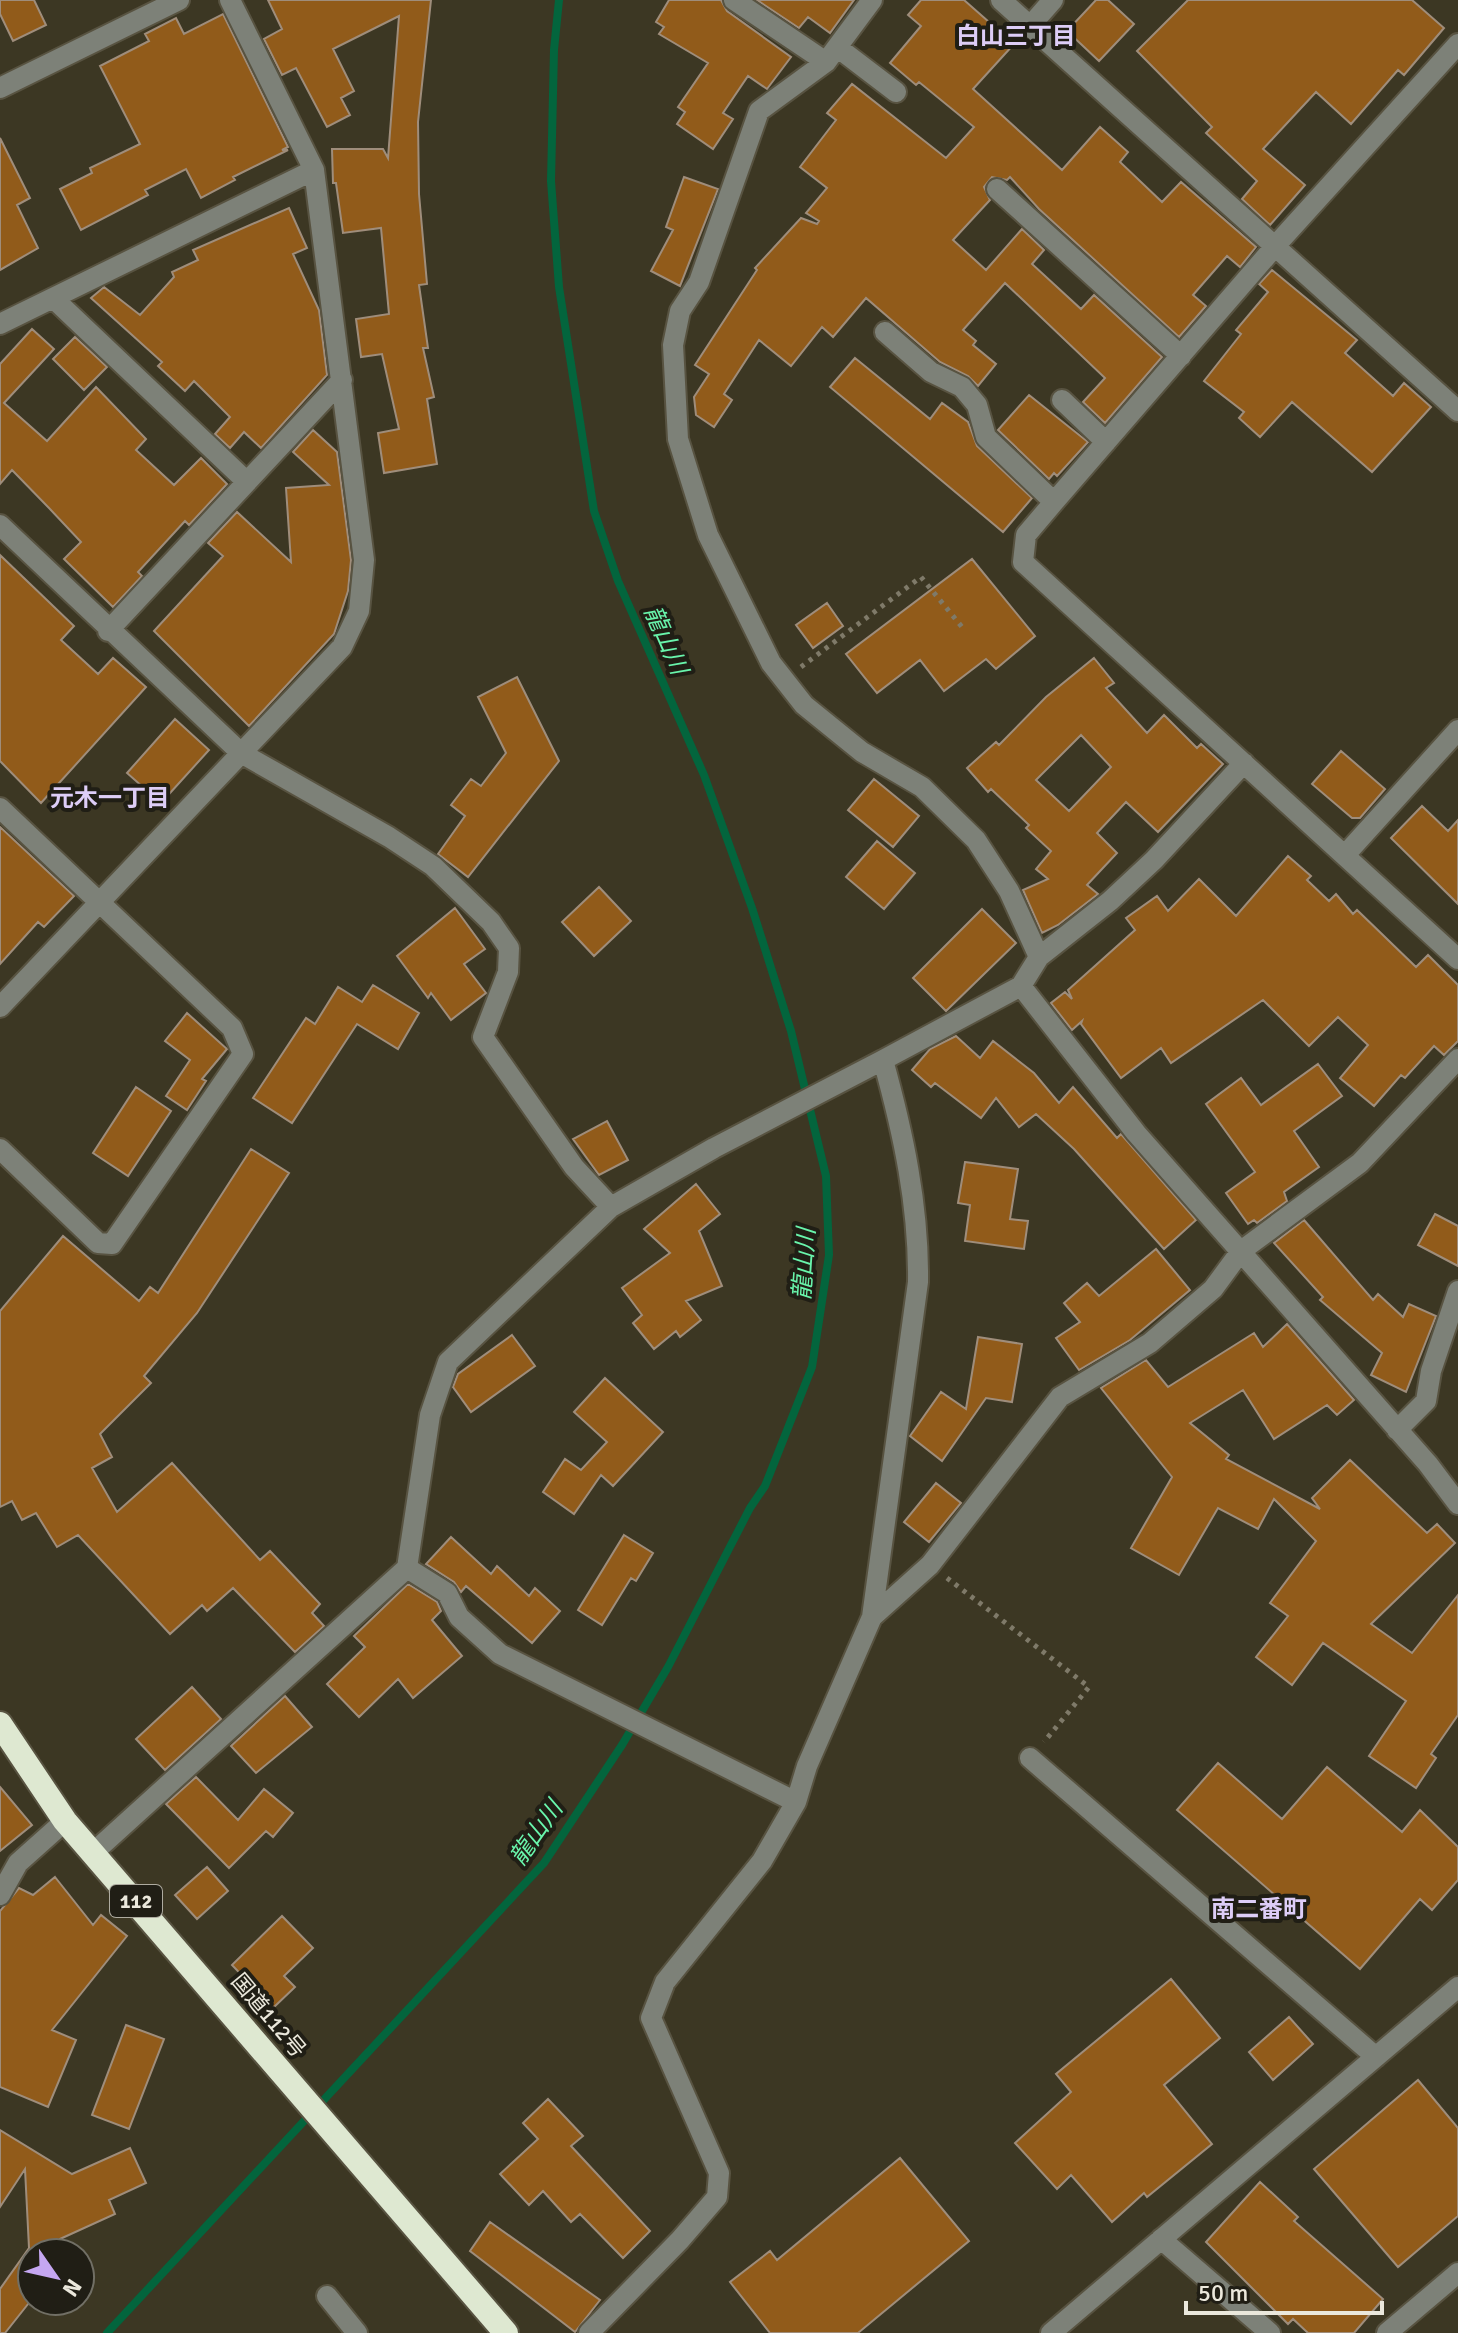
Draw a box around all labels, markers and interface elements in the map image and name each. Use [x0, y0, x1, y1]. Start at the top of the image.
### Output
district label: 白山三丁目 [956, 21, 1076, 51]
water label: 龍山川 [638, 601, 696, 682]
district label: 元木一丁目 [50, 783, 170, 813]
water label: 龍山川 [787, 1224, 822, 1301]
water label: 龍山川 [503, 1792, 571, 1871]
road number: 112 [110, 1885, 162, 1917]
district label: 南二番町 [1211, 1894, 1307, 1924]
street label: 国道112号 [226, 1968, 312, 2063]
north arrow [16, 2237, 96, 2317]
scale bar [1186, 2265, 1382, 2315]
text: N [57, 2274, 88, 2302]
text: 50 m [1198, 2278, 1248, 2308]

